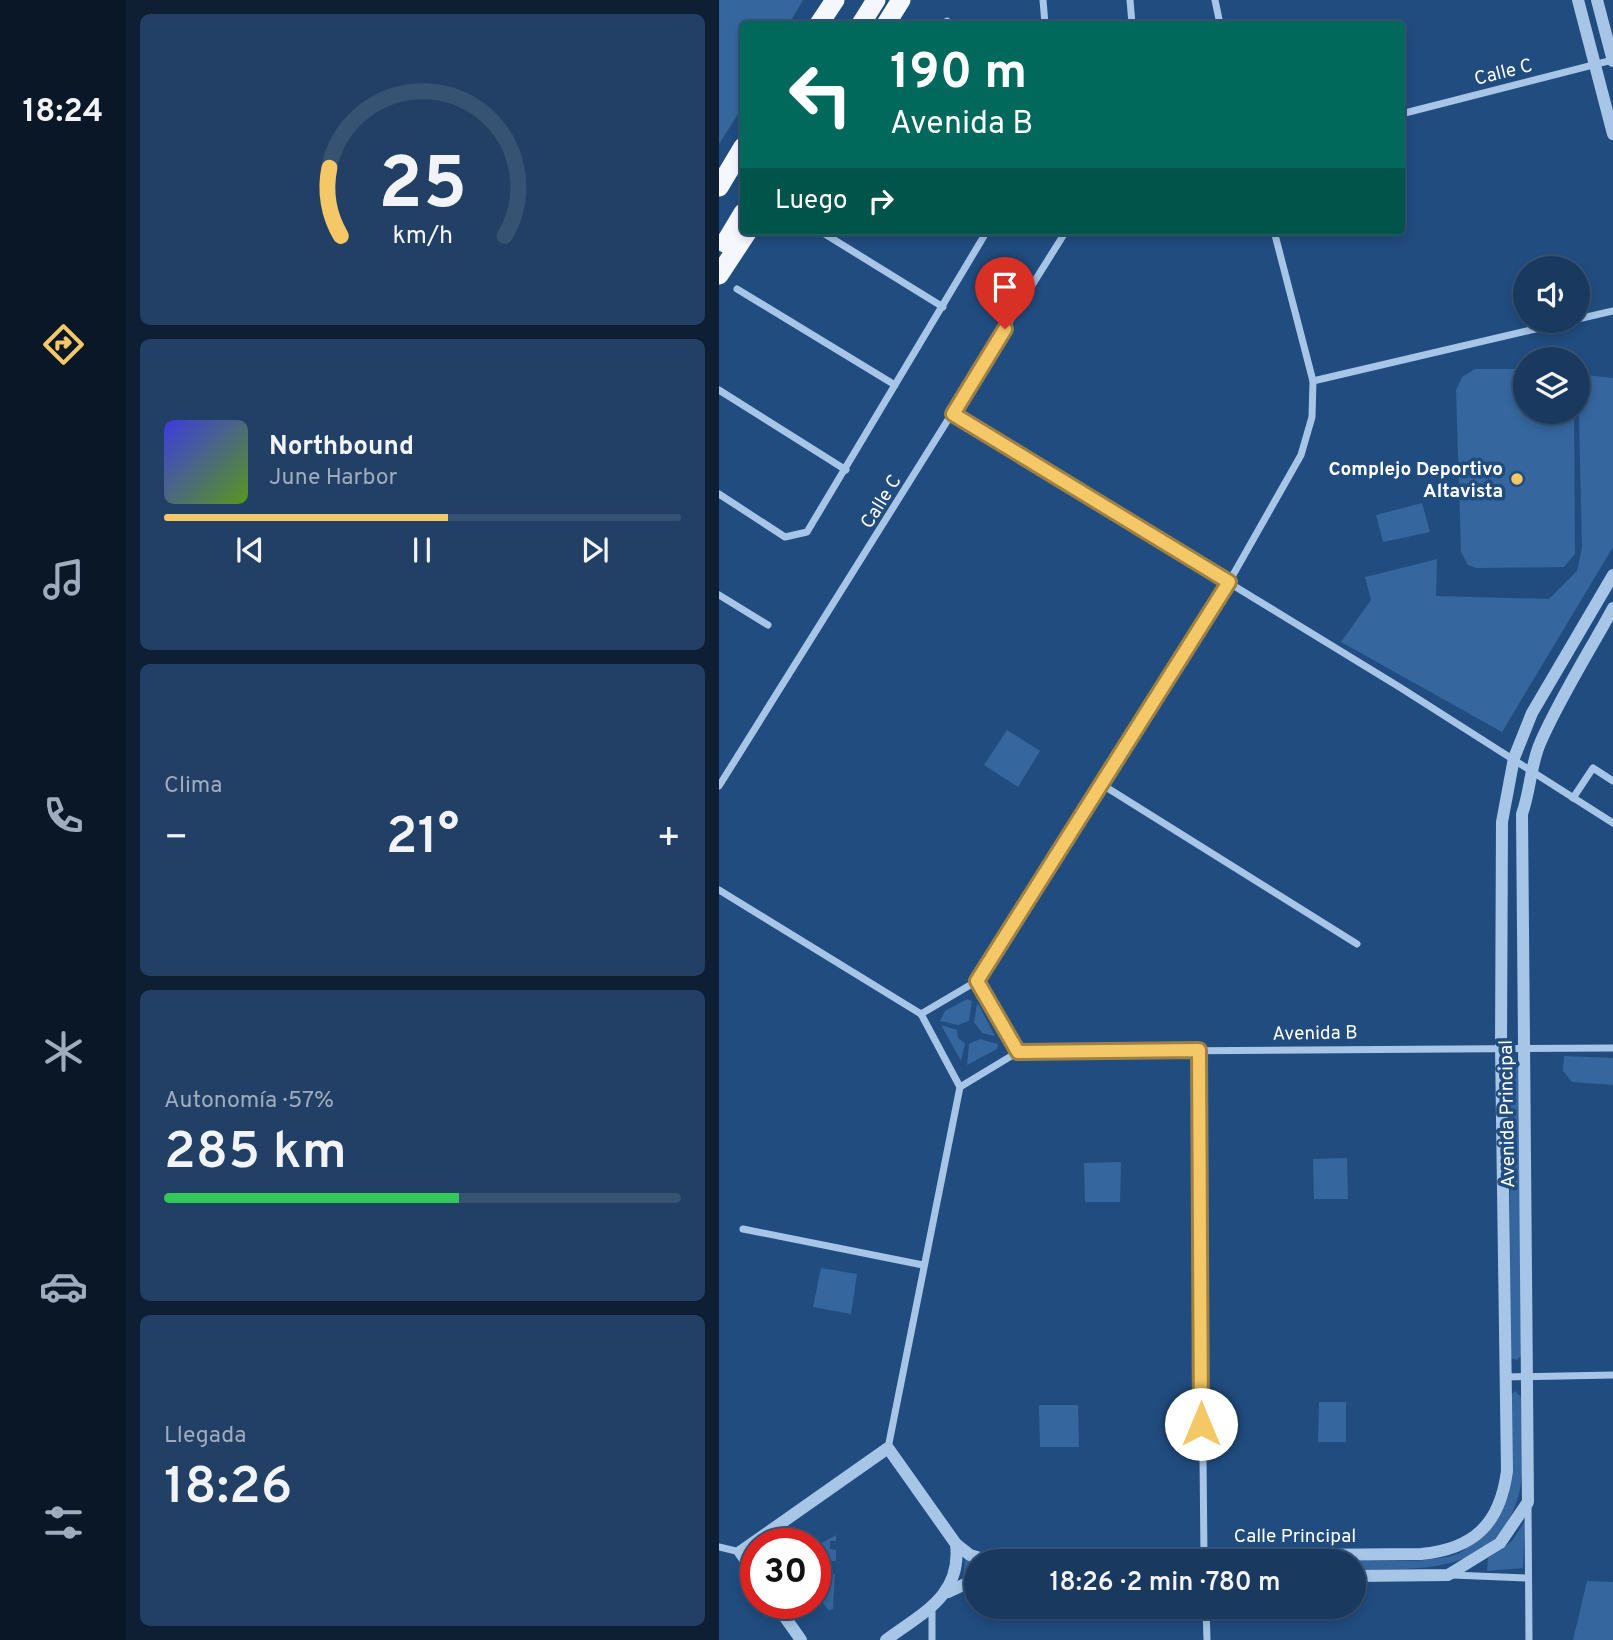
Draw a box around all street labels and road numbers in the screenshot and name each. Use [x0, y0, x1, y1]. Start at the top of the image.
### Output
street label: Calle C [1472, 54, 1535, 92]
street label: Calle C [856, 471, 908, 534]
street label: Avenida B [1272, 1021, 1358, 1047]
street label: Avenida Principal [1495, 1040, 1521, 1188]
street label: Calle Principal [1234, 1525, 1356, 1549]

